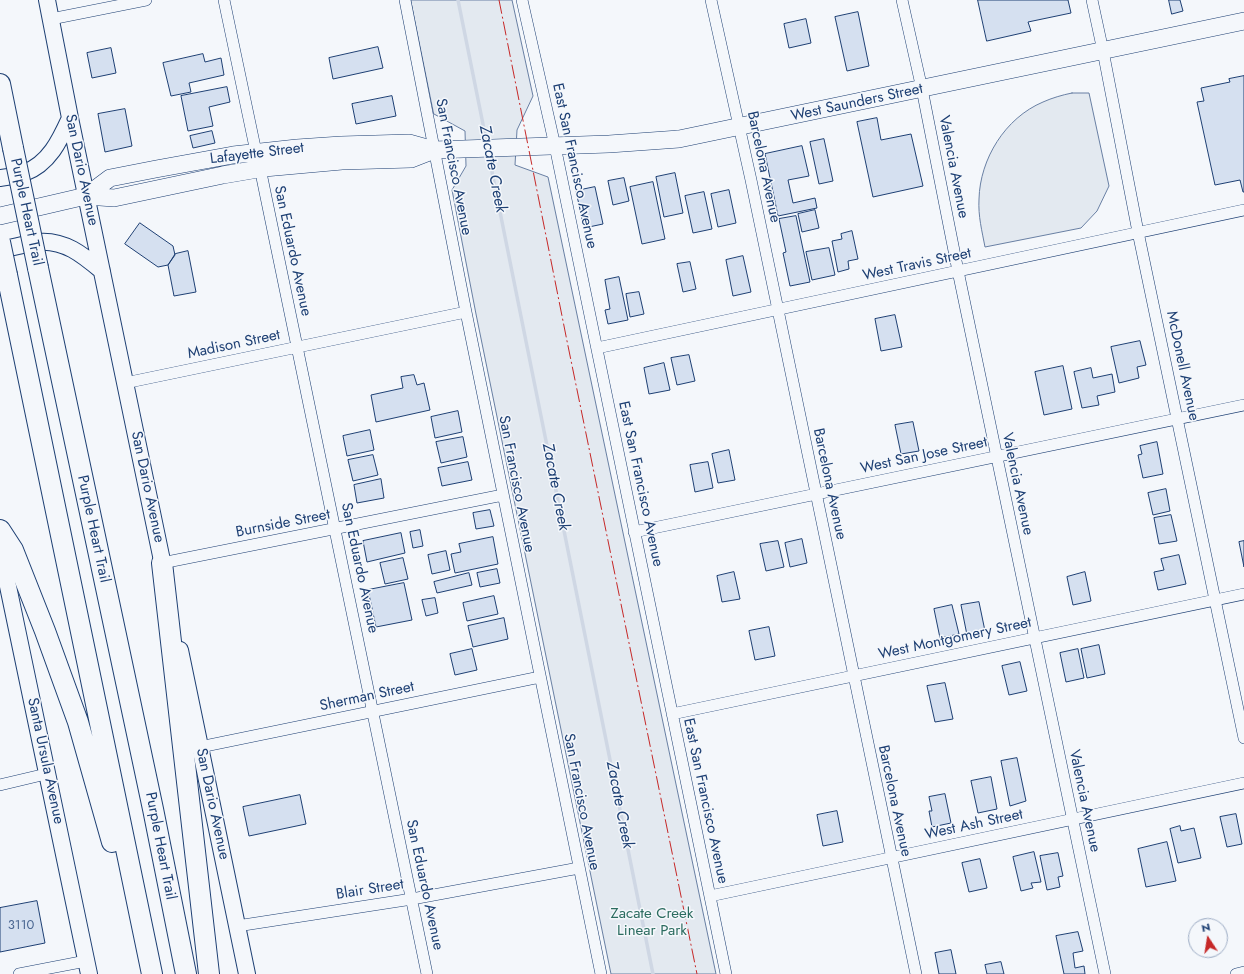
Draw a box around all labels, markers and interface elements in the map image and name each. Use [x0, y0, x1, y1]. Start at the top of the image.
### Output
street label: West Saunders Street [789, 80, 925, 126]
street label: East San Francisco Avenue [548, 82, 600, 250]
street label: San Francisco Avenue [431, 97, 475, 237]
street label: Barcelona Avenue [742, 110, 784, 224]
street label: San Dario Avenue [60, 113, 102, 227]
street label: Valencia Avenue [934, 114, 972, 220]
water label: Zacate Creek [474, 124, 510, 214]
street label: Lafayette Street [209, 139, 305, 169]
street label: Purple Heart Trail [6, 157, 46, 267]
street label: San Eduardo Avenue [269, 184, 315, 318]
street label: West Travis Street [861, 245, 973, 285]
street label: McDonell Avenue [1162, 310, 1202, 422]
street label: Madison Street [186, 326, 282, 364]
street label: East San Francisco Avenue [614, 400, 666, 568]
street label: San Francisco Avenue [494, 414, 538, 554]
street label: Barcelona Avenue [808, 427, 850, 541]
street label: San Dario Avenue [126, 430, 168, 544]
street label: Valencia Avenue [997, 431, 1037, 537]
street label: West San Jose Street [859, 434, 989, 478]
water label: Zacate Creek [537, 442, 573, 532]
street label: Purple Heart Trail [73, 474, 113, 584]
street label: San Eduardo Avenue [336, 501, 382, 635]
street label: Burnside Street [234, 506, 332, 542]
street label: West Montgomery Street [877, 614, 1033, 664]
street label: Sherman Street [318, 678, 416, 716]
street label: Santa Ursula Avenue [23, 696, 67, 826]
street label: East San Francisco Avenue [679, 717, 731, 885]
street label: San Francisco Avenue [559, 732, 603, 872]
street label: Barcelona Avenue [873, 744, 915, 858]
street label: San Dario Avenue [191, 747, 233, 861]
street label: Valencia Avenue [1064, 748, 1104, 854]
water label: Zacate Creek [601, 760, 637, 850]
street label: Purple Heart Trail [141, 791, 179, 901]
street label: West Ash Street [923, 806, 1025, 844]
street label: San Eduardo Avenue [401, 818, 447, 952]
street label: Blair Street [335, 876, 405, 904]
park label: Zacate Creek Linear Park [611, 905, 693, 940]
house number: 3110 [8, 918, 34, 934]
north arrow [1188, 918, 1228, 958]
text: N [1200, 919, 1212, 936]

